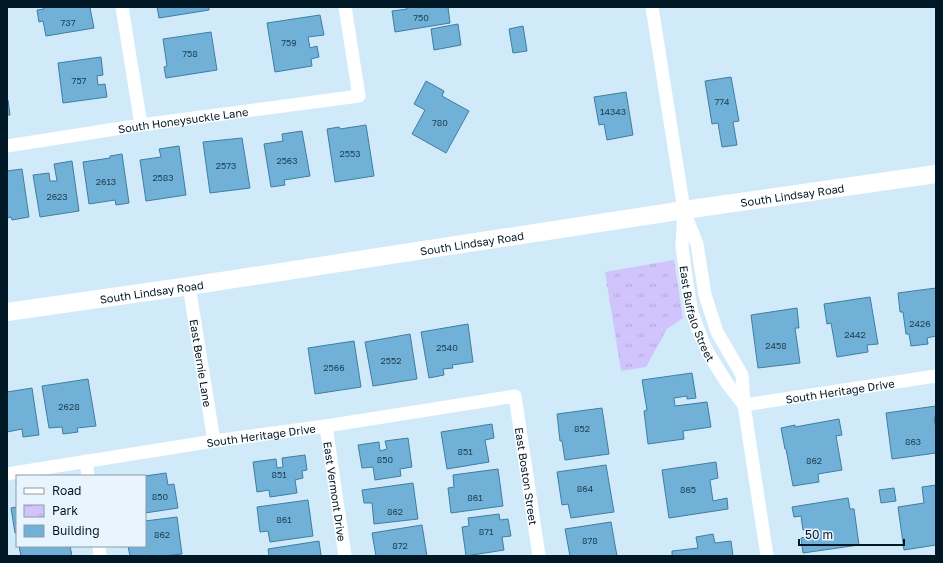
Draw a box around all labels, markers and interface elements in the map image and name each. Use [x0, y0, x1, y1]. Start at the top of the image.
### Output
house number: 750 [413, 12, 429, 23]
house number: 737 [61, 17, 76, 28]
house number: 759 [281, 37, 297, 48]
house number: 758 [182, 48, 198, 59]
house number: 757 [72, 75, 87, 86]
house number: 774 [714, 96, 730, 107]
street label: South Honeysuckle Lane [117, 104, 249, 135]
house number: 14343 [600, 106, 626, 117]
house number: 780 [432, 117, 448, 128]
house number: 2553 [340, 148, 360, 159]
house number: 2563 [276, 155, 298, 166]
house number: 2573 [216, 160, 236, 171]
house number: 2583 [152, 172, 174, 183]
house number: 2613 [96, 176, 116, 187]
street label: South Lindsay Road [739, 181, 845, 208]
house number: 2623 [46, 191, 68, 202]
street label: South Lindsay Road [419, 228, 525, 257]
street label: East Buffalo Street [678, 265, 718, 363]
street label: South Lindsay Road [99, 277, 204, 305]
street label: East Bernie Lane [188, 318, 215, 408]
house number: 2426 [909, 318, 931, 329]
house number: 2442 [844, 329, 866, 340]
house number: 2458 [765, 340, 787, 351]
house number: 2540 [436, 342, 458, 353]
house number: 2552 [381, 355, 401, 366]
house number: 2566 [323, 362, 345, 373]
street label: South Heritage Drive [785, 376, 895, 405]
house number: 2628 [58, 401, 80, 412]
street label: South Heritage Drive [205, 421, 316, 449]
house number: 852 [574, 423, 590, 434]
street label: East Boston Street [513, 426, 541, 526]
house number: 863 [905, 436, 921, 447]
street label: East Vermont Drive [322, 441, 349, 542]
house number: 851 [457, 446, 473, 457]
house number: 850 [377, 454, 394, 465]
house number: 862 [806, 455, 822, 466]
house number: 851 [271, 469, 287, 480]
legend [16, 475, 146, 547]
text: Road [52, 483, 81, 498]
house number: 864 [577, 483, 594, 494]
house number: 865 [680, 484, 696, 495]
house number: 850 [152, 491, 169, 502]
house number: 861 [467, 492, 483, 503]
text: Park [52, 503, 78, 518]
house number: 862 [387, 506, 403, 517]
house number: 861 [276, 514, 292, 525]
scale bar [799, 521, 904, 547]
text: Building [52, 523, 100, 538]
house number: 871 [479, 526, 494, 537]
text: 50 m [805, 527, 833, 542]
house number: 862 [154, 529, 170, 540]
house number: 878 [582, 535, 598, 546]
house number: 872 [392, 540, 408, 551]

